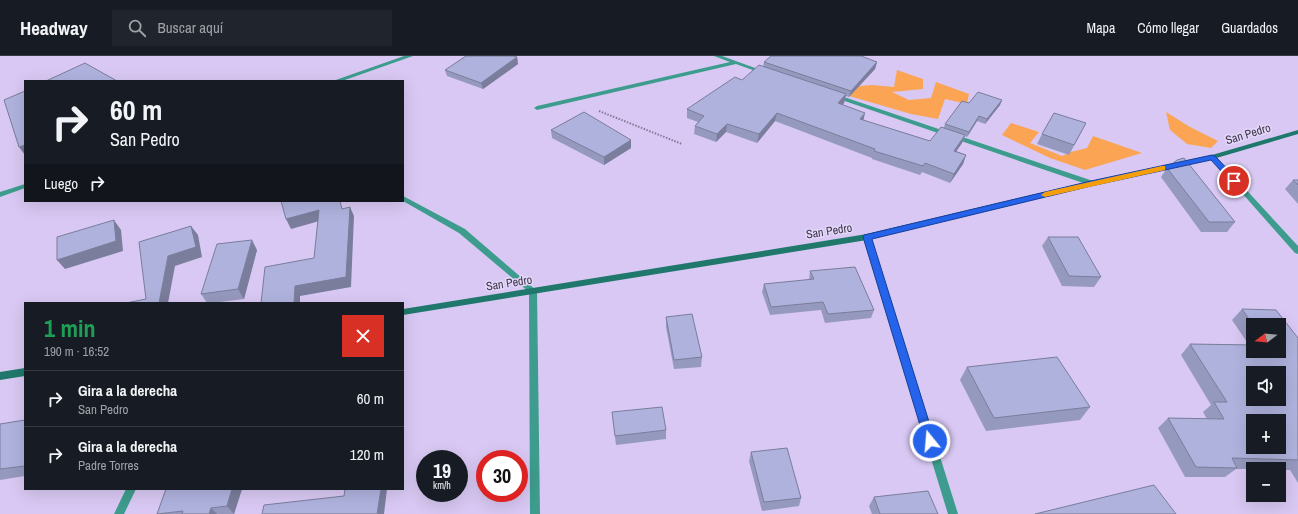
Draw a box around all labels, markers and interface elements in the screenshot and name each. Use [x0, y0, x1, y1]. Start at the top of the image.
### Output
search box [112, 10, 392, 46]
text: Headway [20, 15, 88, 41]
icon: search [126, 17, 148, 39]
text: Buscar aquí [158, 17, 223, 38]
text: Mapa [1087, 19, 1115, 37]
text: Cómo llegar [1137, 19, 1199, 37]
text: Guardados [1221, 19, 1278, 37]
text: 60 m [110, 91, 162, 129]
icon: right [44, 96, 96, 148]
street label: San Pedro [1223, 120, 1273, 148]
text: San Pedro [110, 127, 180, 152]
pin [1217, 164, 1251, 198]
icon: arrive [1223, 170, 1245, 192]
icon: right [86, 172, 108, 194]
text: Luego [44, 173, 78, 194]
street label: San Pedro [805, 219, 853, 243]
street label: San Pedro [485, 271, 533, 295]
text: 1 min [44, 312, 95, 344]
button: close [342, 315, 384, 357]
north arrow [1246, 318, 1286, 358]
map controls [1246, 318, 1286, 502]
text: 190 m · 16:52 [44, 343, 109, 360]
button: sound [1246, 366, 1286, 406]
text: Gira a la derecha [78, 380, 177, 401]
icon: right [44, 388, 66, 410]
text: 60 m [357, 388, 384, 409]
text: San Pedro [78, 401, 128, 418]
button: + [1246, 414, 1286, 454]
position arrow [909, 420, 951, 462]
text: Gira a la derecha [78, 436, 177, 457]
icon: right [44, 444, 66, 466]
text: 120 m [350, 444, 384, 465]
speed limit sign: 30 [476, 450, 528, 502]
text: Padre Torres [78, 457, 139, 474]
text: 19 [433, 457, 451, 484]
button: − [1246, 462, 1286, 502]
text: km/h [433, 479, 451, 492]

